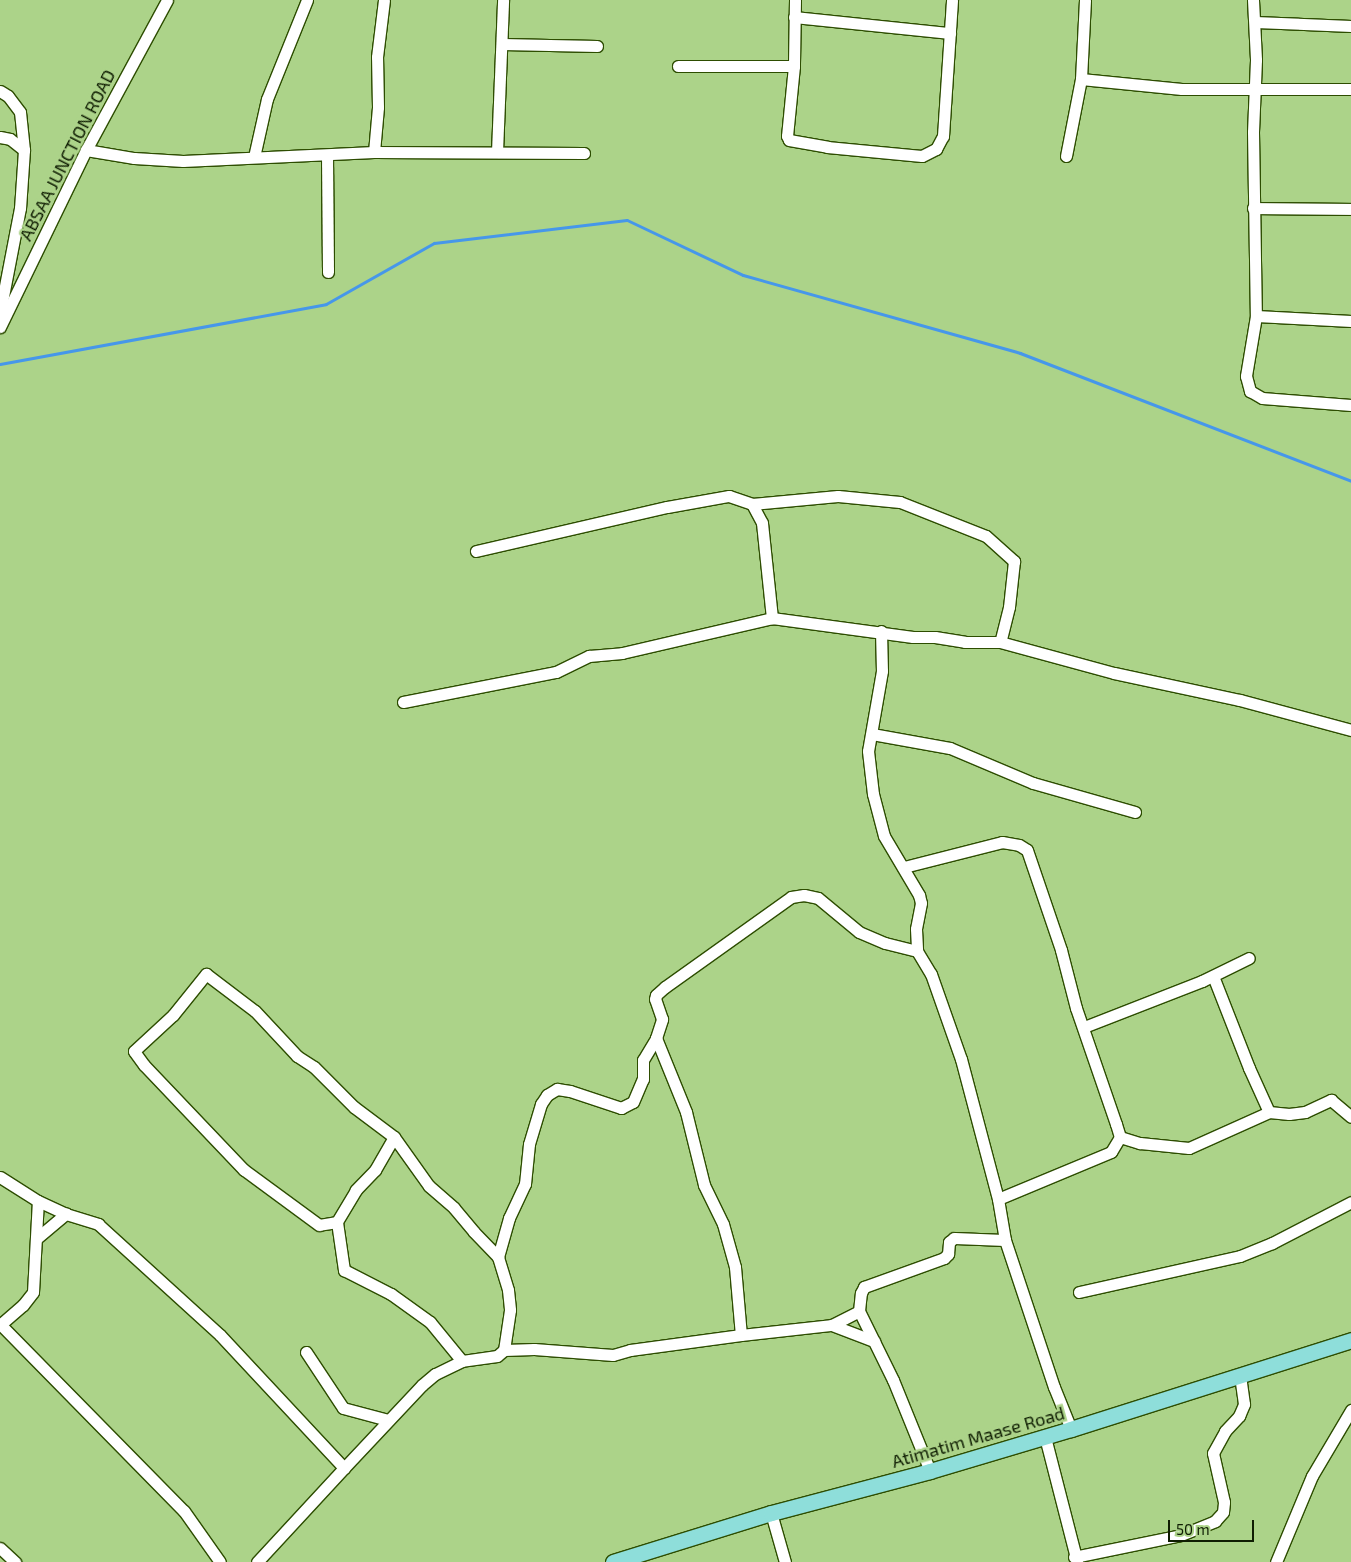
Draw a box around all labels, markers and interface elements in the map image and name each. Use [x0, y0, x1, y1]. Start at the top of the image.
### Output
street label: ABSAA JUNCTION ROAD [14, 65, 120, 245]
street label: Atimatim Maase Road [889, 1402, 1067, 1472]
scale bar [1171, 1510, 1257, 1542]
text: 50 m [1176, 1520, 1210, 1538]

